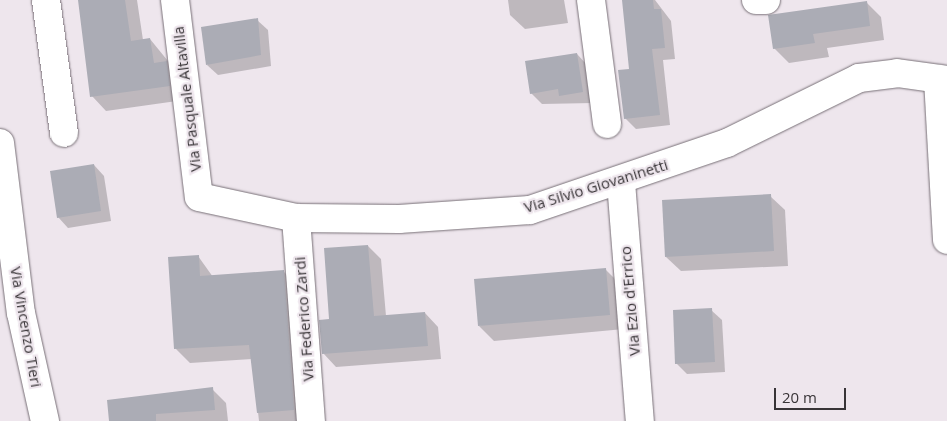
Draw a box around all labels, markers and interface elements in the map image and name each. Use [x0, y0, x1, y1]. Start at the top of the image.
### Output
street label: Via Pasquale Altavilla [169, 25, 205, 173]
street label: Via Silvio Giovaninetti [522, 156, 670, 216]
street label: Via Ezio d'Errico [616, 245, 644, 357]
street label: Via Federico Zardi [291, 256, 317, 382]
street label: Via Vincenzo Tieri [7, 265, 45, 389]
scale bar [777, 378, 850, 410]
text: 20 m [782, 387, 817, 407]

